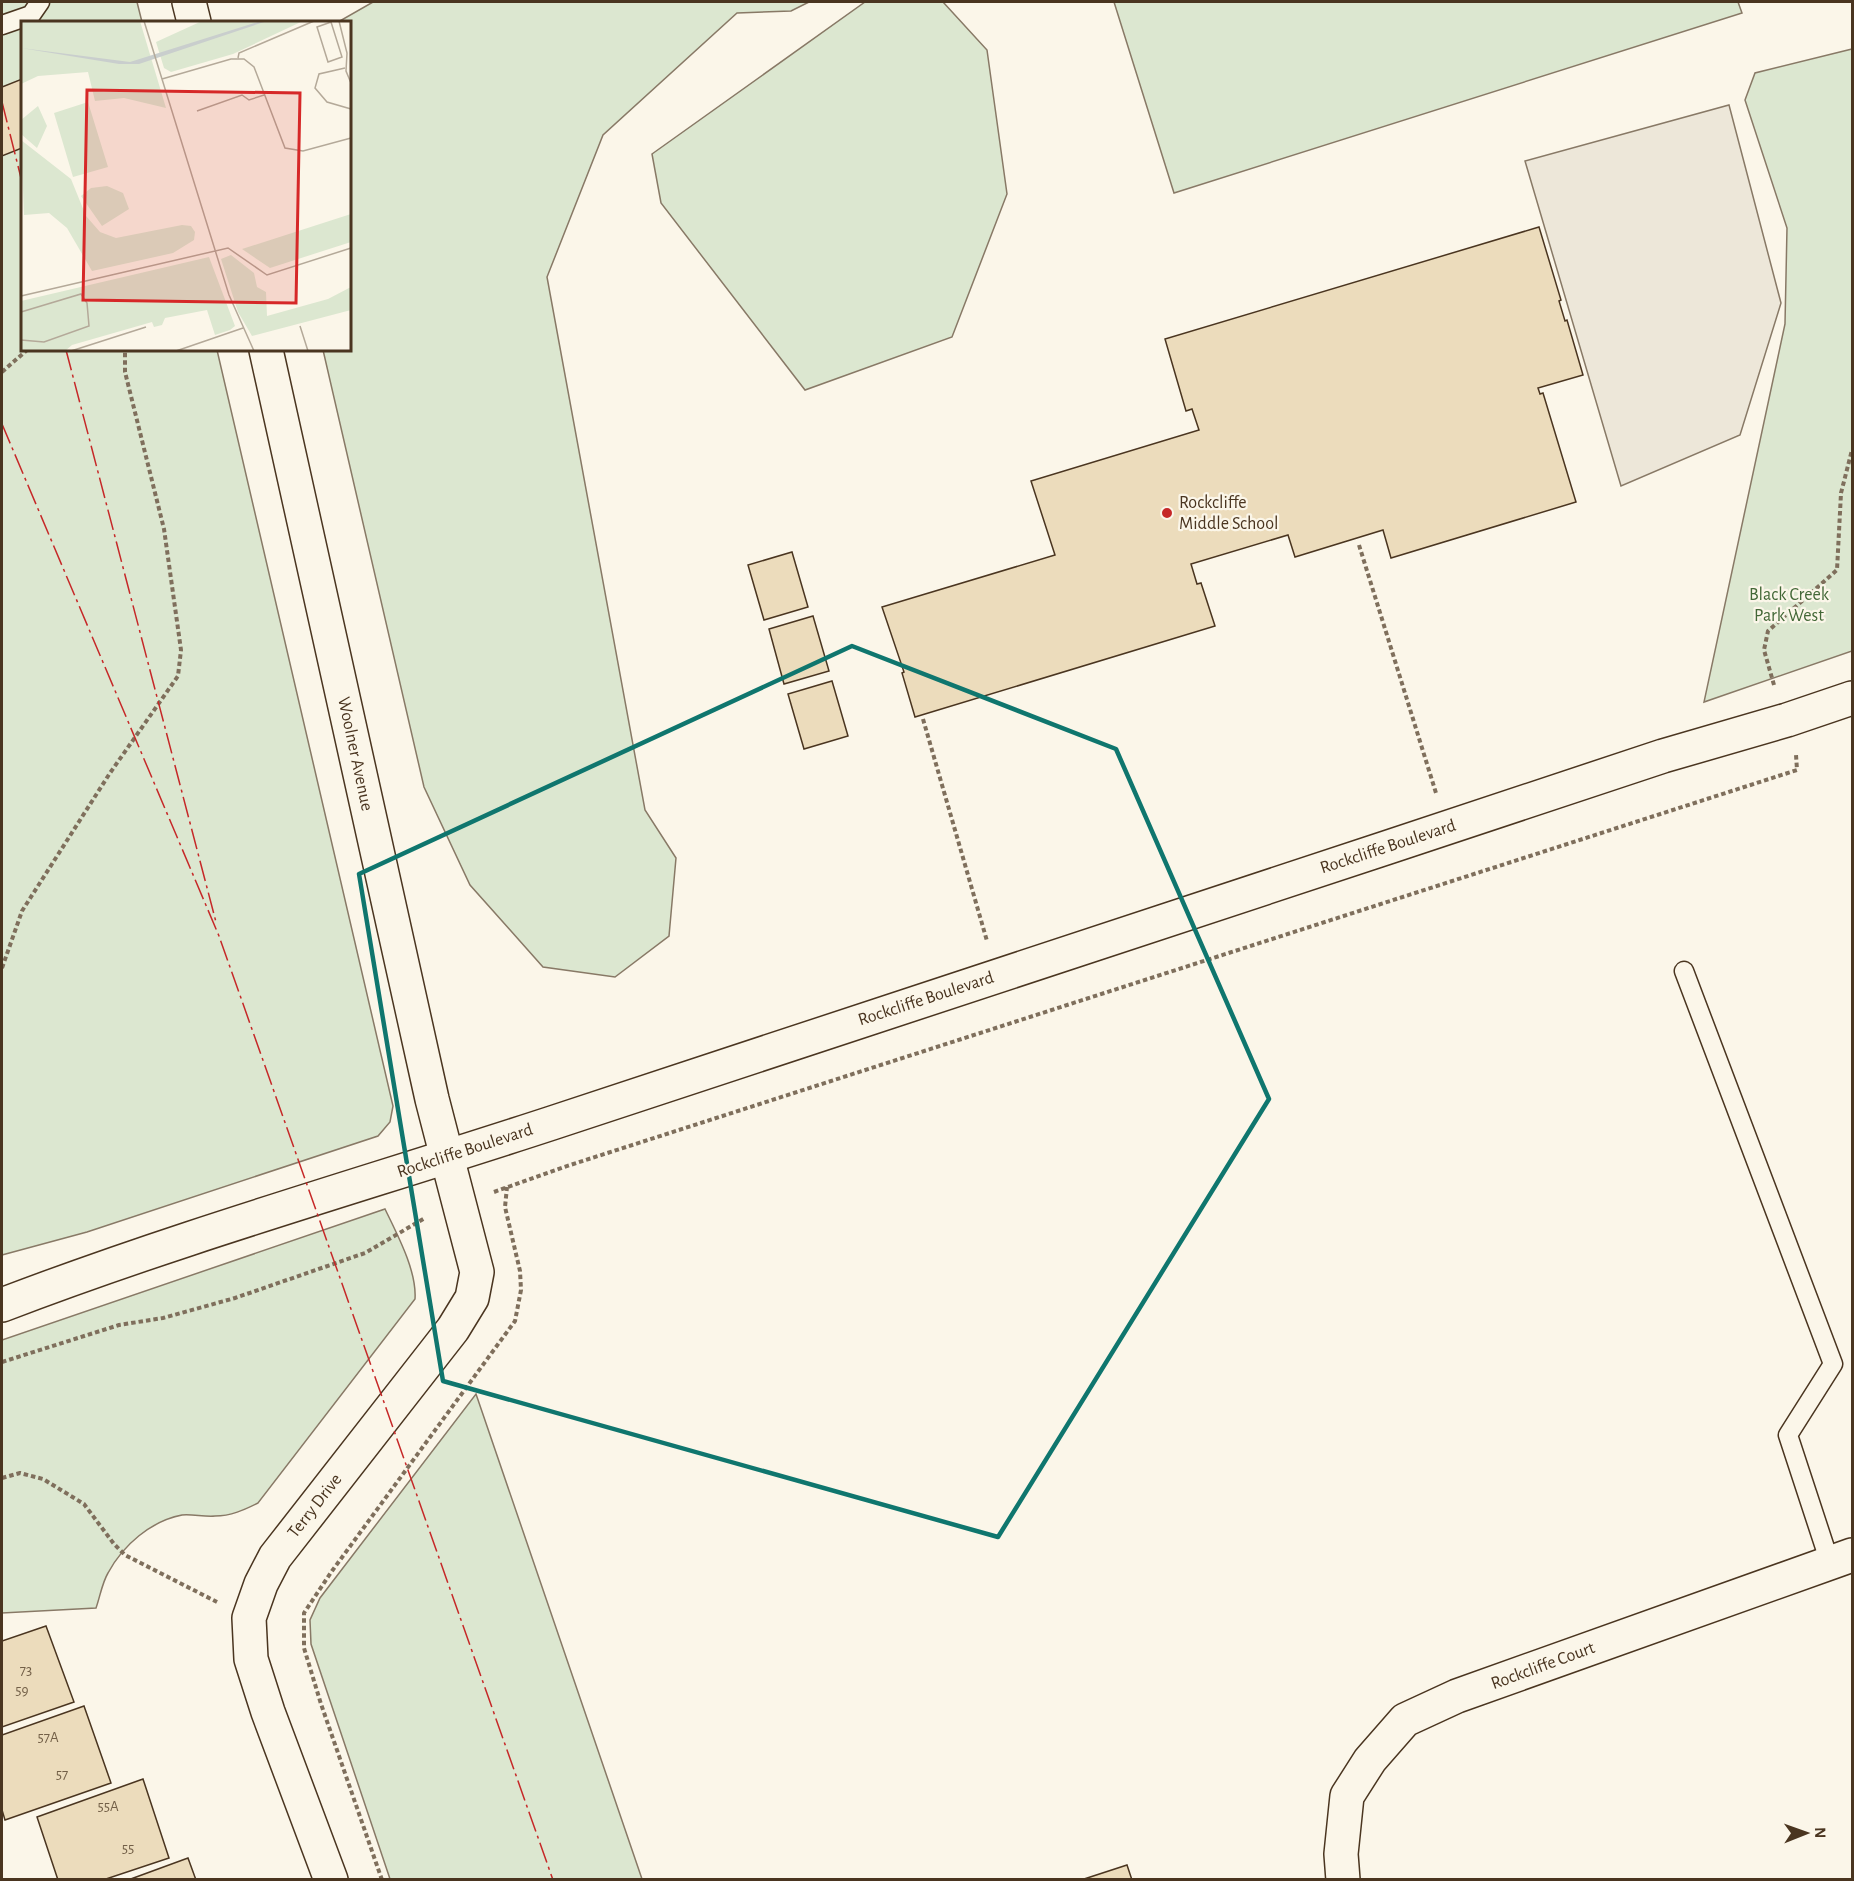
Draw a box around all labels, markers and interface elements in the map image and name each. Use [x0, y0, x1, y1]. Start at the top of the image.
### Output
inset map [21, 21, 351, 351]
place label: Rockcliffe Middle School [1179, 494, 1278, 533]
marker: Rockcliffe Middle School [1160, 506, 1174, 520]
park label: Black Creek Park West [1749, 586, 1830, 625]
street label: Woolner Avenue [334, 695, 376, 813]
street label: Rockcliffe Boulevard [1318, 817, 1458, 877]
street label: Rockcliffe Boulevard [856, 969, 996, 1029]
street label: Rockcliffe Boulevard [395, 1121, 535, 1181]
street label: Terry Drive [285, 1471, 345, 1541]
street label: Rockcliffe Court [1489, 1639, 1598, 1693]
house number: 73 [20, 1663, 32, 1678]
house number: 59 [15, 1683, 29, 1698]
house number: 57A [37, 1730, 59, 1745]
house number: 57 [56, 1767, 68, 1782]
house number: 55A [97, 1799, 119, 1814]
north arrow [1776, 1803, 1836, 1863]
text: N [1812, 1827, 1828, 1838]
house number: 55 [122, 1841, 134, 1856]

